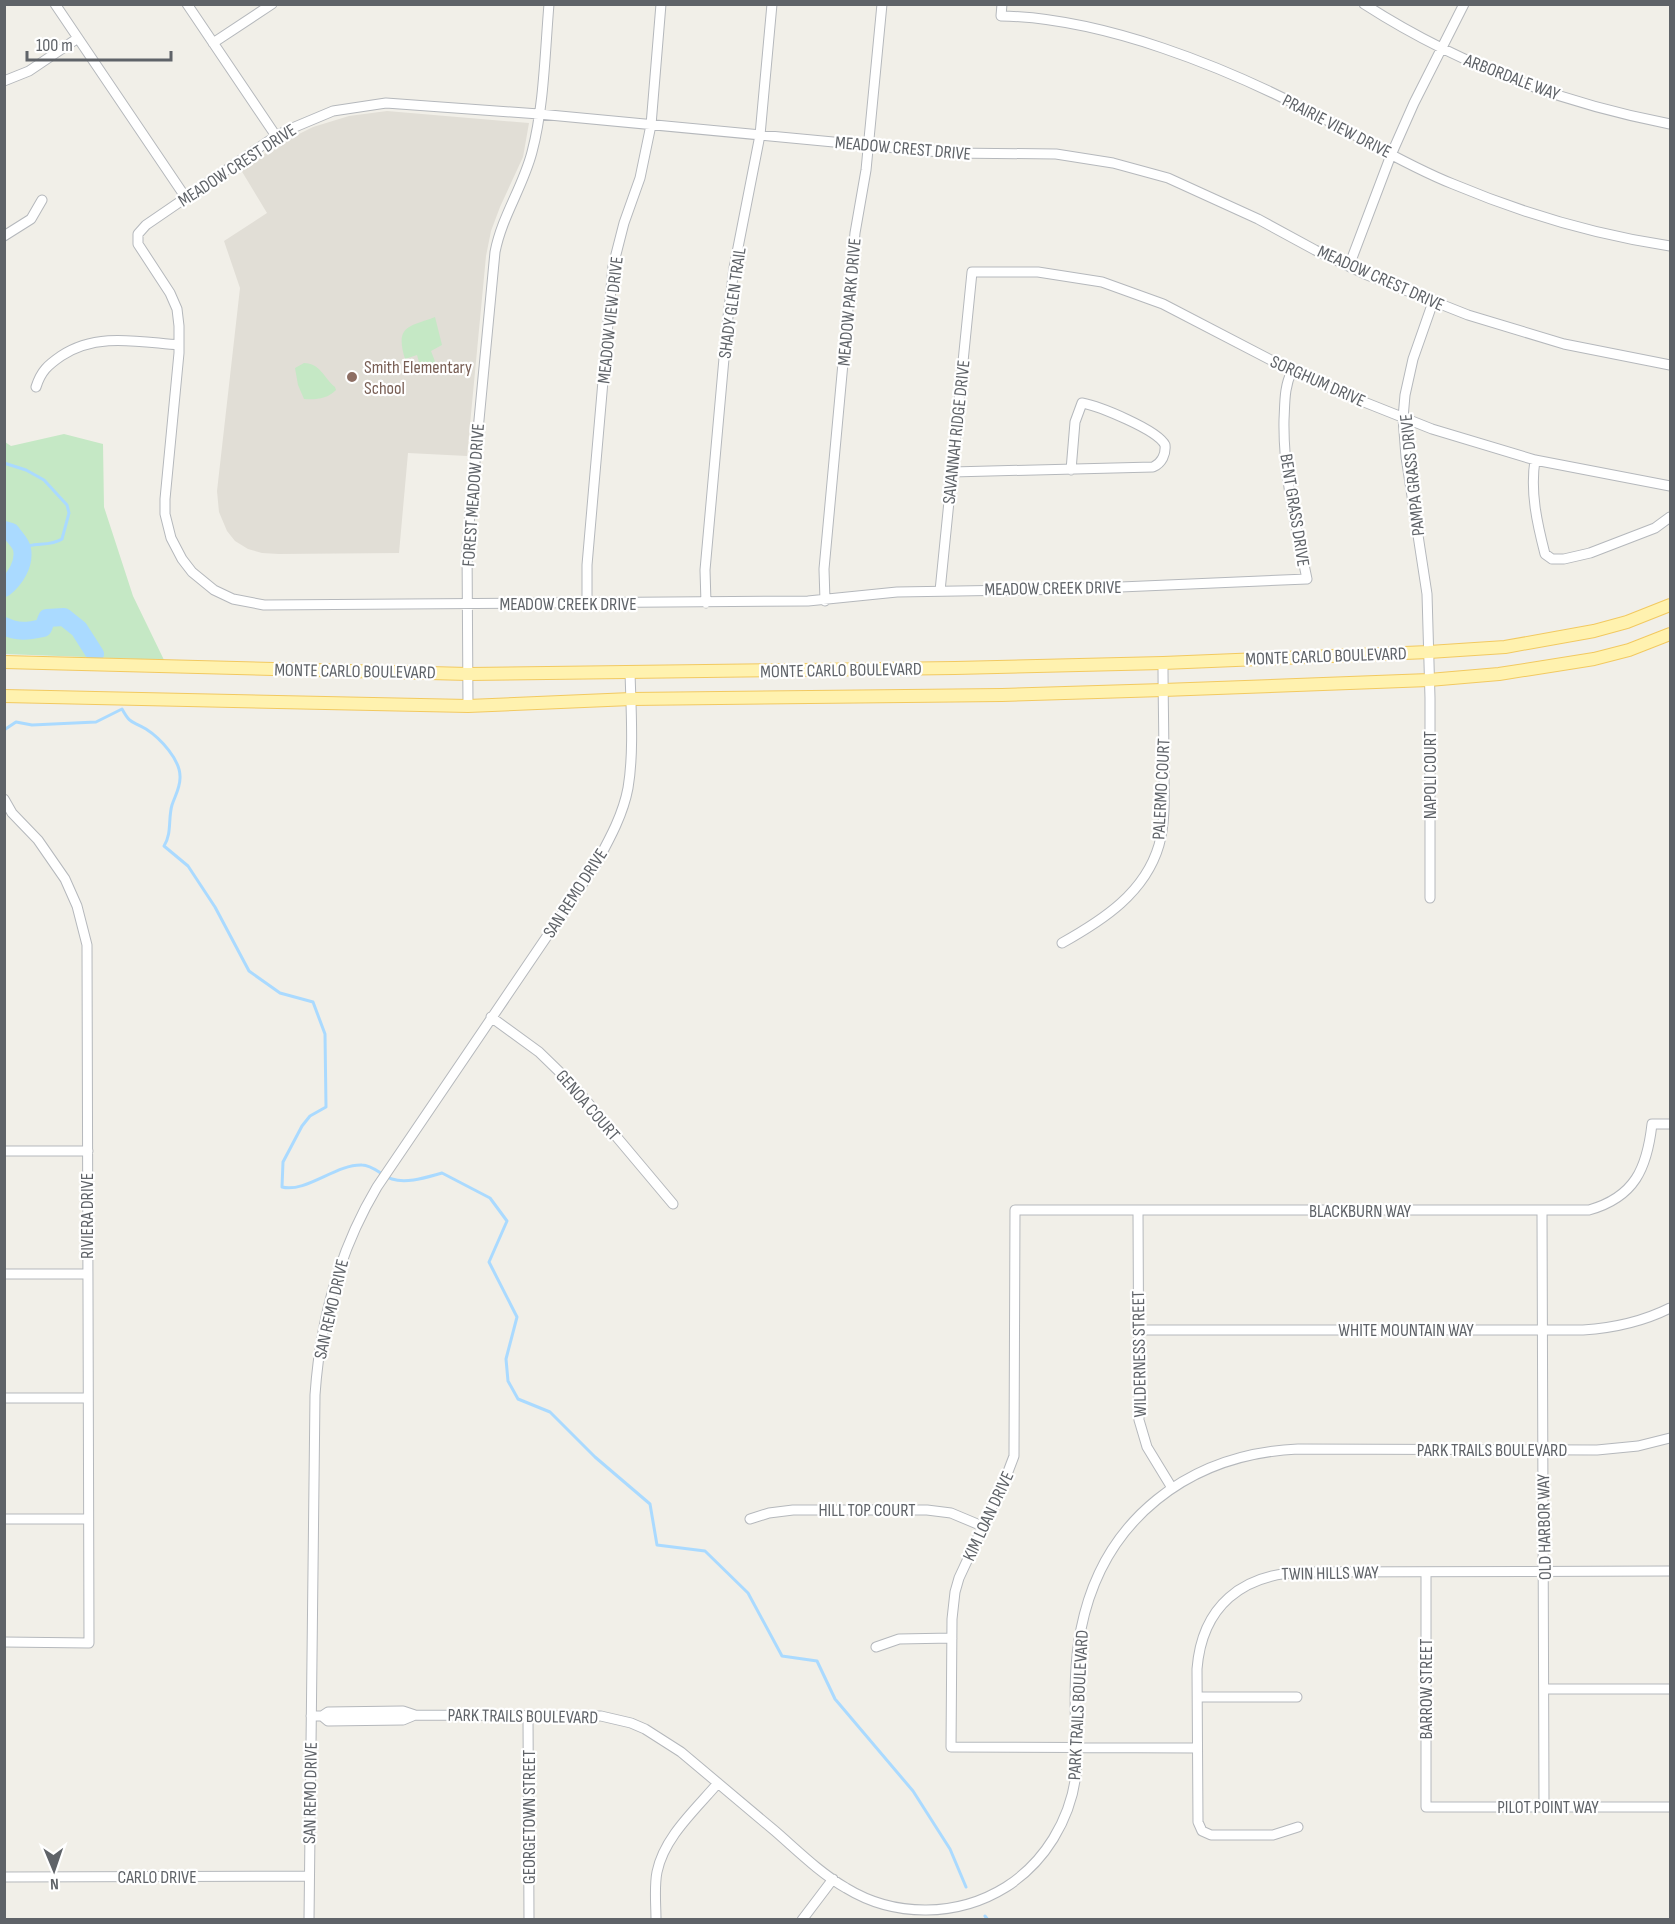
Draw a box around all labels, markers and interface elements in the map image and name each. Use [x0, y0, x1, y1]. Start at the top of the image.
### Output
scale bar [27, 24, 171, 62]
text: 100 m [36, 35, 73, 56]
street label: ARBORDALE WAY [1460, 49, 1563, 105]
street label: PRAIRIE VIEW DRIVE [1279, 90, 1395, 163]
street label: MEADOW CREST DRIVE [174, 119, 300, 211]
street label: MEADOW CREST DRIVE [834, 132, 972, 165]
street label: MEADOW PARK DRIVE [833, 237, 866, 367]
street label: MEADOW CREST DRIVE [1314, 241, 1447, 316]
street label: SHADY GLEN TRAIL [714, 246, 751, 360]
street label: MEADOW VIEW DRIVE [593, 255, 628, 385]
street label: SORGHUM DRIVE [1267, 351, 1369, 412]
place label: Smith Elementary School [364, 357, 472, 399]
street label: SAVANNAH RIDGE DRIVE [938, 359, 975, 505]
marker: Smith Elementary School [345, 370, 359, 384]
street label: PAMPA GRASS DRIVE [1396, 413, 1429, 537]
street label: FOREST MEADOW DRIVE [458, 423, 489, 567]
street label: BENT GRASS DRIVE [1275, 452, 1314, 568]
street label: MEADOW CREEK DRIVE [984, 577, 1122, 600]
street label: MEADOW CREEK DRIVE [499, 594, 637, 615]
street label: MONTE CARLO BOULEVARD [1245, 643, 1407, 670]
street label: MONTE CARLO BOULEVARD [760, 659, 922, 682]
street label: MONTE CARLO BOULEVARD [274, 660, 436, 683]
street label: NAPOLI COURT [1420, 731, 1441, 819]
street label: PALERMO COURT [1148, 738, 1175, 840]
street label: SAN REMO DRIVE [539, 845, 612, 942]
street label: GENOA COURT [551, 1066, 624, 1145]
street label: RIVIERA DRIVE [77, 1173, 98, 1259]
street label: BLACKBURN WAY [1309, 1201, 1412, 1222]
street label: SAN REMO DRIVE [310, 1257, 353, 1361]
street label: WILDERNESS STREET [1128, 1291, 1151, 1417]
street label: WHITE MOUNTAIN WAY [1338, 1320, 1474, 1341]
street label: PARK TRAILS BOULEVARD [1417, 1440, 1567, 1461]
street label: KIM LOAN DRIVE [959, 1468, 1018, 1564]
street label: OLD HARBOR WAY [1533, 1473, 1556, 1580]
street label: HILL TOP COURT [818, 1500, 916, 1521]
street label: TWIN HILLS WAY [1281, 1562, 1379, 1585]
street label: PARK TRAILS BOULEVARD [1064, 1629, 1093, 1781]
street label: BARROW STREET [1416, 1639, 1437, 1739]
street label: PARK TRAILS BOULEVARD [448, 1705, 598, 1728]
street label: SAN REMO DRIVE [299, 1742, 322, 1844]
street label: GEORGETOWN STREET [519, 1750, 540, 1884]
street label: PILOT POINT WAY [1497, 1797, 1599, 1818]
north arrow [24, 1840, 84, 1900]
street label: CARLO DRIVE [117, 1867, 197, 1888]
text: N [50, 1874, 59, 1893]

